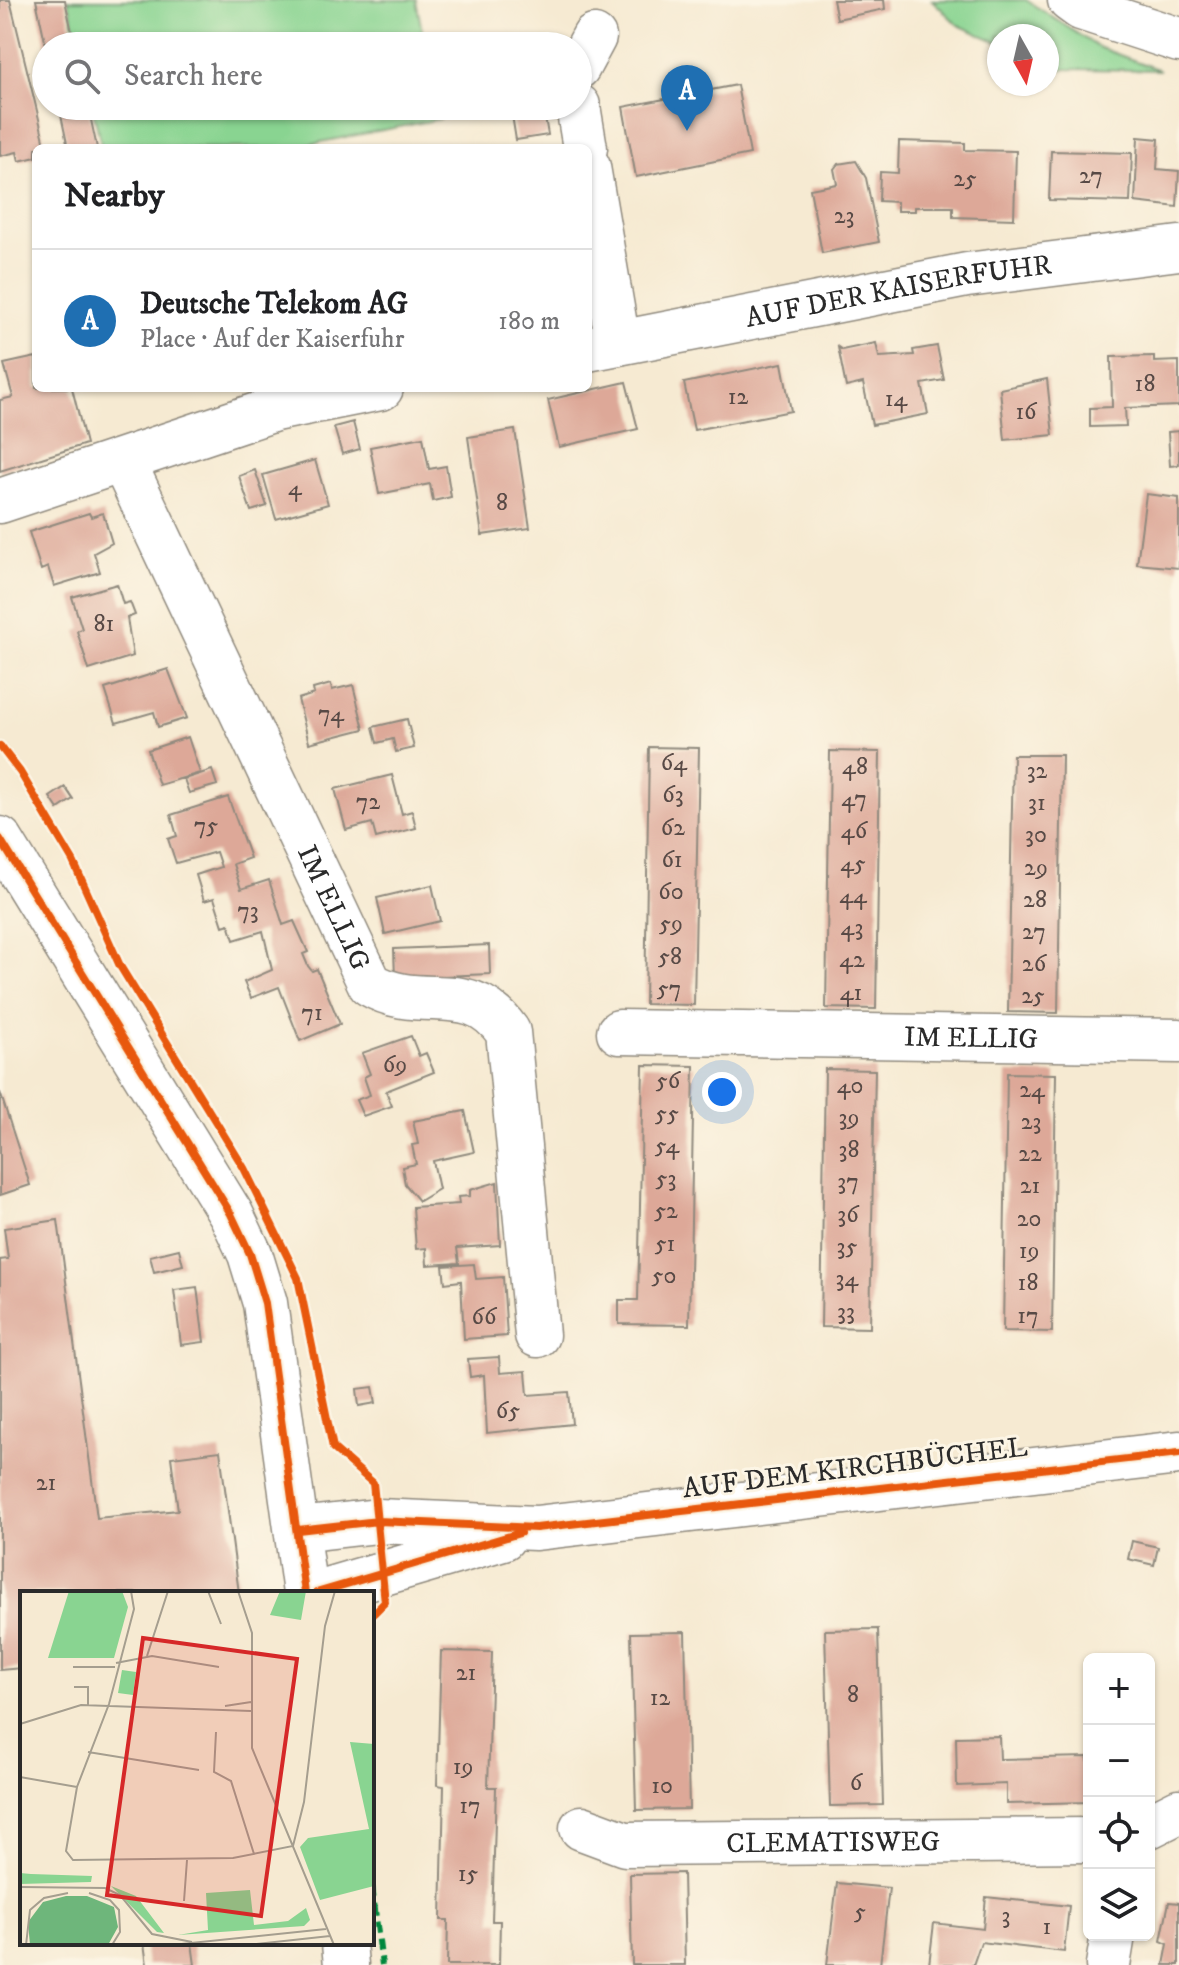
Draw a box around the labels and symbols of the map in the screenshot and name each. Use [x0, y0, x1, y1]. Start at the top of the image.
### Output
north arrow [987, 24, 1059, 96]
pin: A [661, 65, 713, 131]
house number: 27 [1079, 161, 1103, 191]
house number: 25 [953, 164, 977, 194]
house number: 23 [834, 201, 854, 231]
street label: AUF DER KAISERFUHR [743, 247, 1054, 335]
house number: 18 [1135, 369, 1155, 399]
house number: 12 [728, 382, 749, 412]
house number: 14 [885, 384, 908, 414]
house number: 16 [1015, 397, 1038, 427]
house number: 4 [288, 473, 303, 503]
house number: 8 [496, 488, 508, 518]
house number: 81 [94, 609, 114, 639]
house number: 74 [318, 699, 345, 729]
house number: 64 [661, 748, 688, 778]
house number: 48 [842, 752, 868, 782]
house number: 32 [1027, 756, 1048, 786]
house number: 63 [662, 780, 684, 810]
house number: 47 [841, 784, 867, 814]
house number: 72 [356, 787, 380, 817]
house number: 31 [1028, 788, 1046, 818]
house number: 75 [194, 811, 218, 841]
house number: 62 [661, 813, 685, 843]
house number: 46 [841, 816, 869, 846]
house number: 30 [1025, 820, 1047, 850]
street label: IM ELLIG [289, 840, 378, 976]
house number: 61 [661, 845, 683, 875]
house number: 45 [840, 849, 866, 879]
house number: 29 [1024, 853, 1048, 883]
house number: 60 [658, 877, 684, 907]
house number: 44 [839, 881, 868, 911]
house number: 28 [1023, 885, 1047, 915]
house number: 73 [237, 896, 259, 926]
house number: 59 [659, 909, 683, 939]
house number: 43 [841, 913, 863, 943]
house number: 27 [1022, 917, 1046, 947]
house number: 58 [658, 942, 682, 972]
house number: 42 [839, 945, 865, 975]
house number: 26 [1022, 949, 1048, 979]
house number: 57 [657, 974, 681, 1004]
house number: 41 [840, 978, 862, 1008]
house number: 25 [1021, 981, 1045, 1011]
house number: 71 [301, 998, 323, 1028]
street label: IM ELLIG [904, 1019, 1038, 1056]
house number: 69 [383, 1050, 407, 1080]
house number: 56 [656, 1066, 682, 1096]
house number: 40 [837, 1071, 863, 1101]
your location [702, 1072, 742, 1112]
house number: 24 [1019, 1075, 1046, 1105]
house number: 55 [655, 1099, 679, 1129]
house number: 39 [839, 1103, 859, 1133]
house number: 23 [1021, 1107, 1041, 1137]
house number: 54 [655, 1131, 680, 1161]
house number: 38 [839, 1135, 859, 1165]
house number: 22 [1018, 1139, 1042, 1169]
house number: 53 [656, 1164, 676, 1194]
house number: 37 [837, 1167, 859, 1197]
house number: 21 [1020, 1171, 1040, 1201]
house number: 52 [654, 1196, 678, 1226]
house number: 36 [837, 1200, 860, 1230]
house number: 20 [1017, 1204, 1041, 1234]
house number: 51 [655, 1229, 675, 1259]
house number: 35 [837, 1232, 858, 1262]
house number: 19 [1019, 1236, 1039, 1266]
house number: 50 [652, 1261, 676, 1291]
house number: 34 [836, 1264, 860, 1294]
house number: 18 [1018, 1268, 1038, 1298]
house number: 33 [837, 1297, 855, 1327]
house number: 17 [1017, 1301, 1039, 1331]
house number: 66 [472, 1302, 498, 1332]
house number: 65 [496, 1396, 520, 1426]
street label: AUF DEM KIRCHBÜCHEL [681, 1429, 1029, 1507]
house number: 21 [36, 1468, 56, 1498]
inset map [20, 1591, 374, 1945]
house number: 21 [456, 1658, 476, 1688]
house number: 8 [847, 1680, 859, 1710]
house number: 12 [650, 1683, 671, 1713]
house number: 19 [453, 1752, 473, 1782]
house number: 6 [850, 1768, 864, 1798]
house number: 10 [651, 1771, 673, 1801]
house number: 17 [459, 1791, 481, 1821]
street label: CLEMATISWEG [726, 1824, 940, 1861]
house number: 15 [458, 1859, 478, 1889]
house number: 5 [854, 1897, 866, 1927]
house number: 3 [1002, 1901, 1010, 1931]
house number: 1 [1043, 1912, 1051, 1942]

